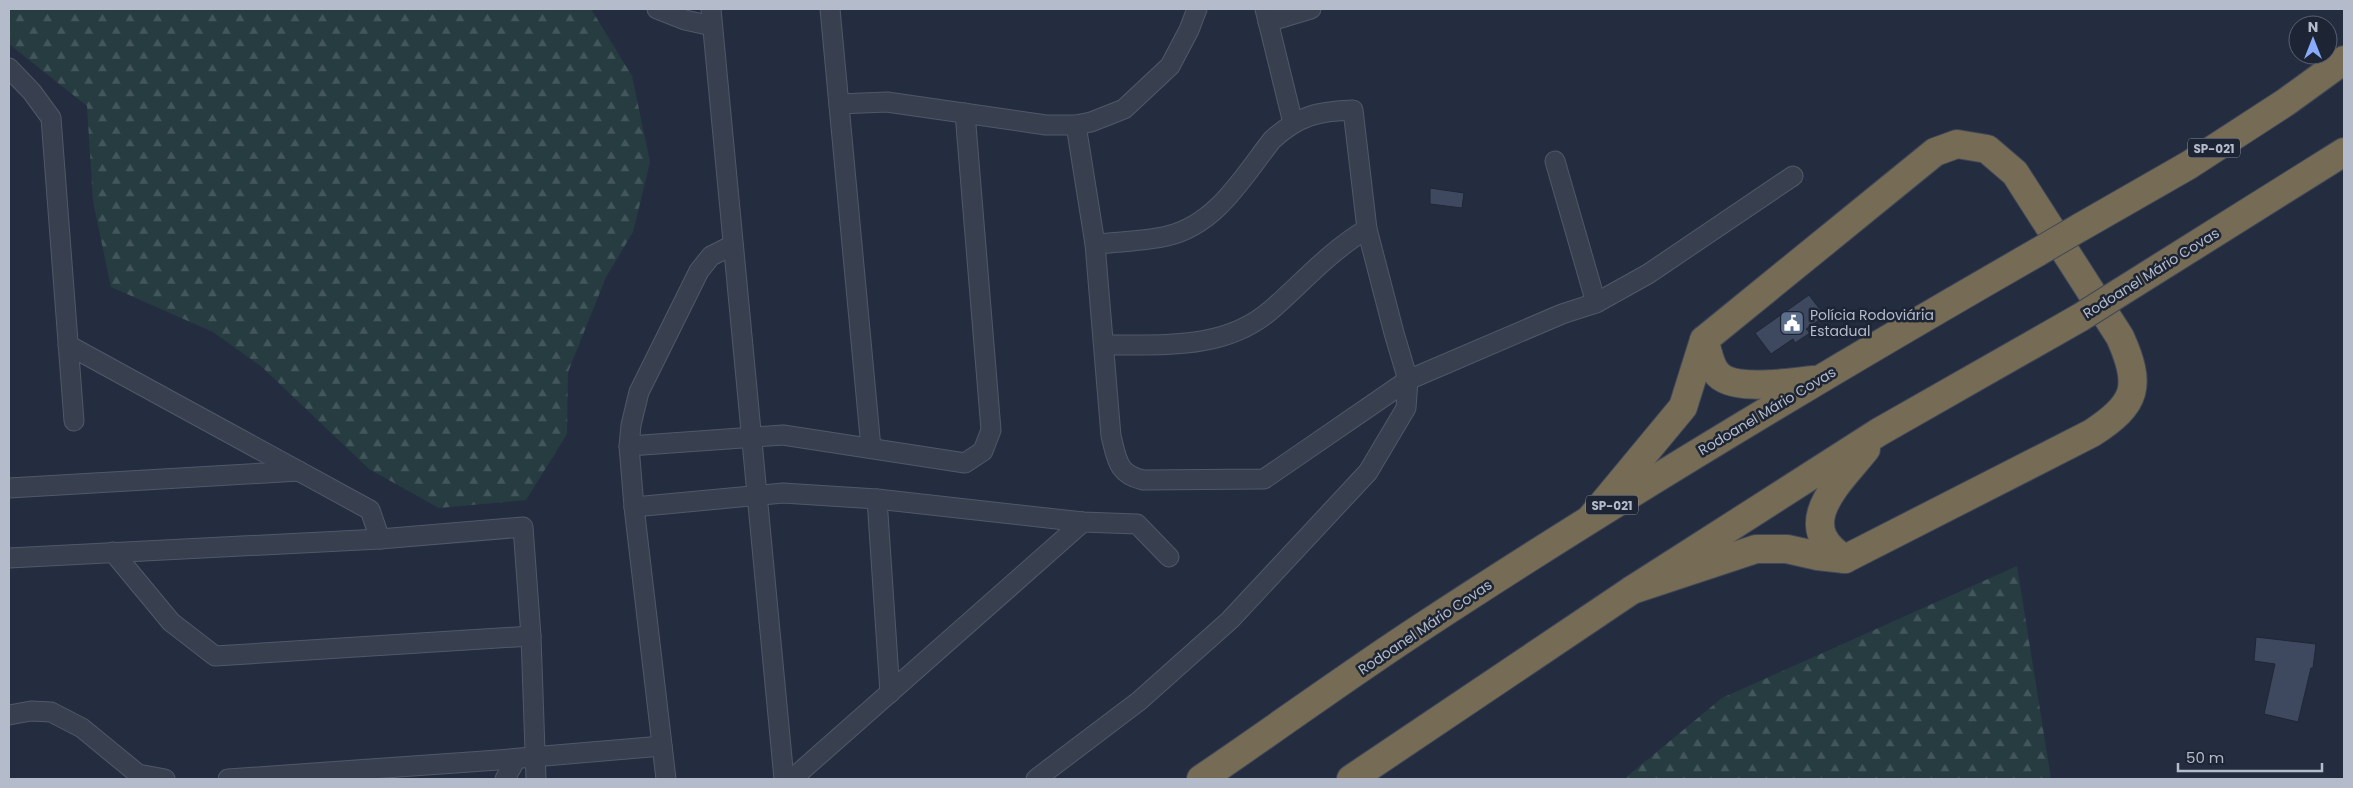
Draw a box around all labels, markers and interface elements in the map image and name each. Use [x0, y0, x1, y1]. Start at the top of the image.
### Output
north arrow [2288, 15, 2338, 65]
text: N [2308, 17, 2318, 37]
road number: SP-021 [2188, 138, 2240, 158]
street label: Rodoanel Mário Covas [2079, 223, 2223, 323]
place label: Polícia Rodoviária Estadual [1810, 305, 1934, 341]
public building icon: Polícia Rodoviária Estadual [1779, 310, 1805, 336]
street label: Rodoanel Mário Covas [1694, 362, 1840, 460]
road number: SP-021 [1586, 496, 1638, 514]
street label: Rodoanel Mário Covas [1354, 575, 1496, 679]
scale bar [2178, 740, 2322, 772]
text: 50 m [2186, 747, 2224, 768]

